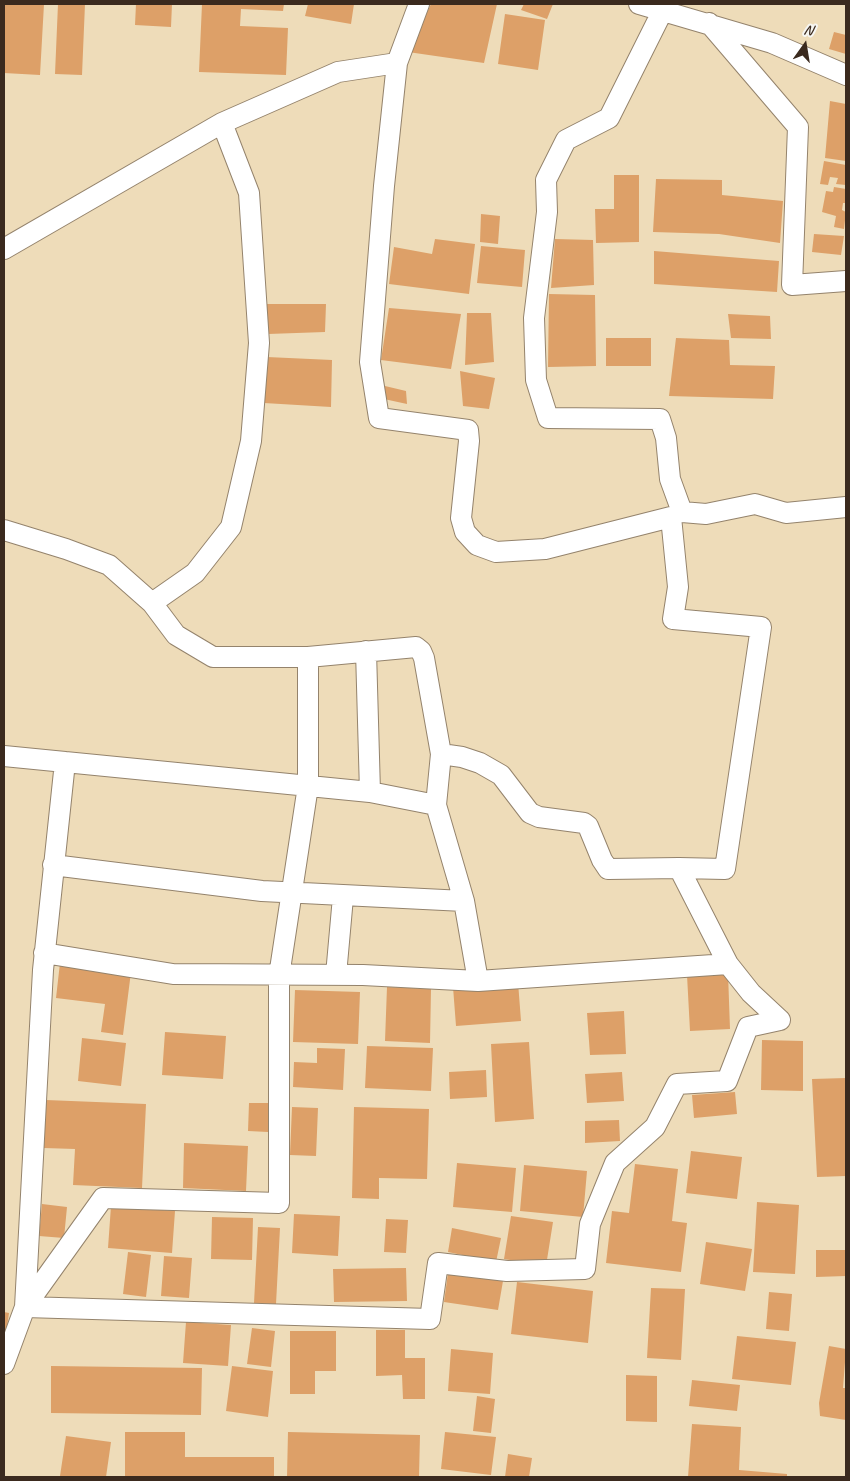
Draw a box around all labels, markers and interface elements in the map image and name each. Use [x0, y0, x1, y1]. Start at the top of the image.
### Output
north arrow [780, 20, 830, 70]
text: N [802, 21, 815, 39]

